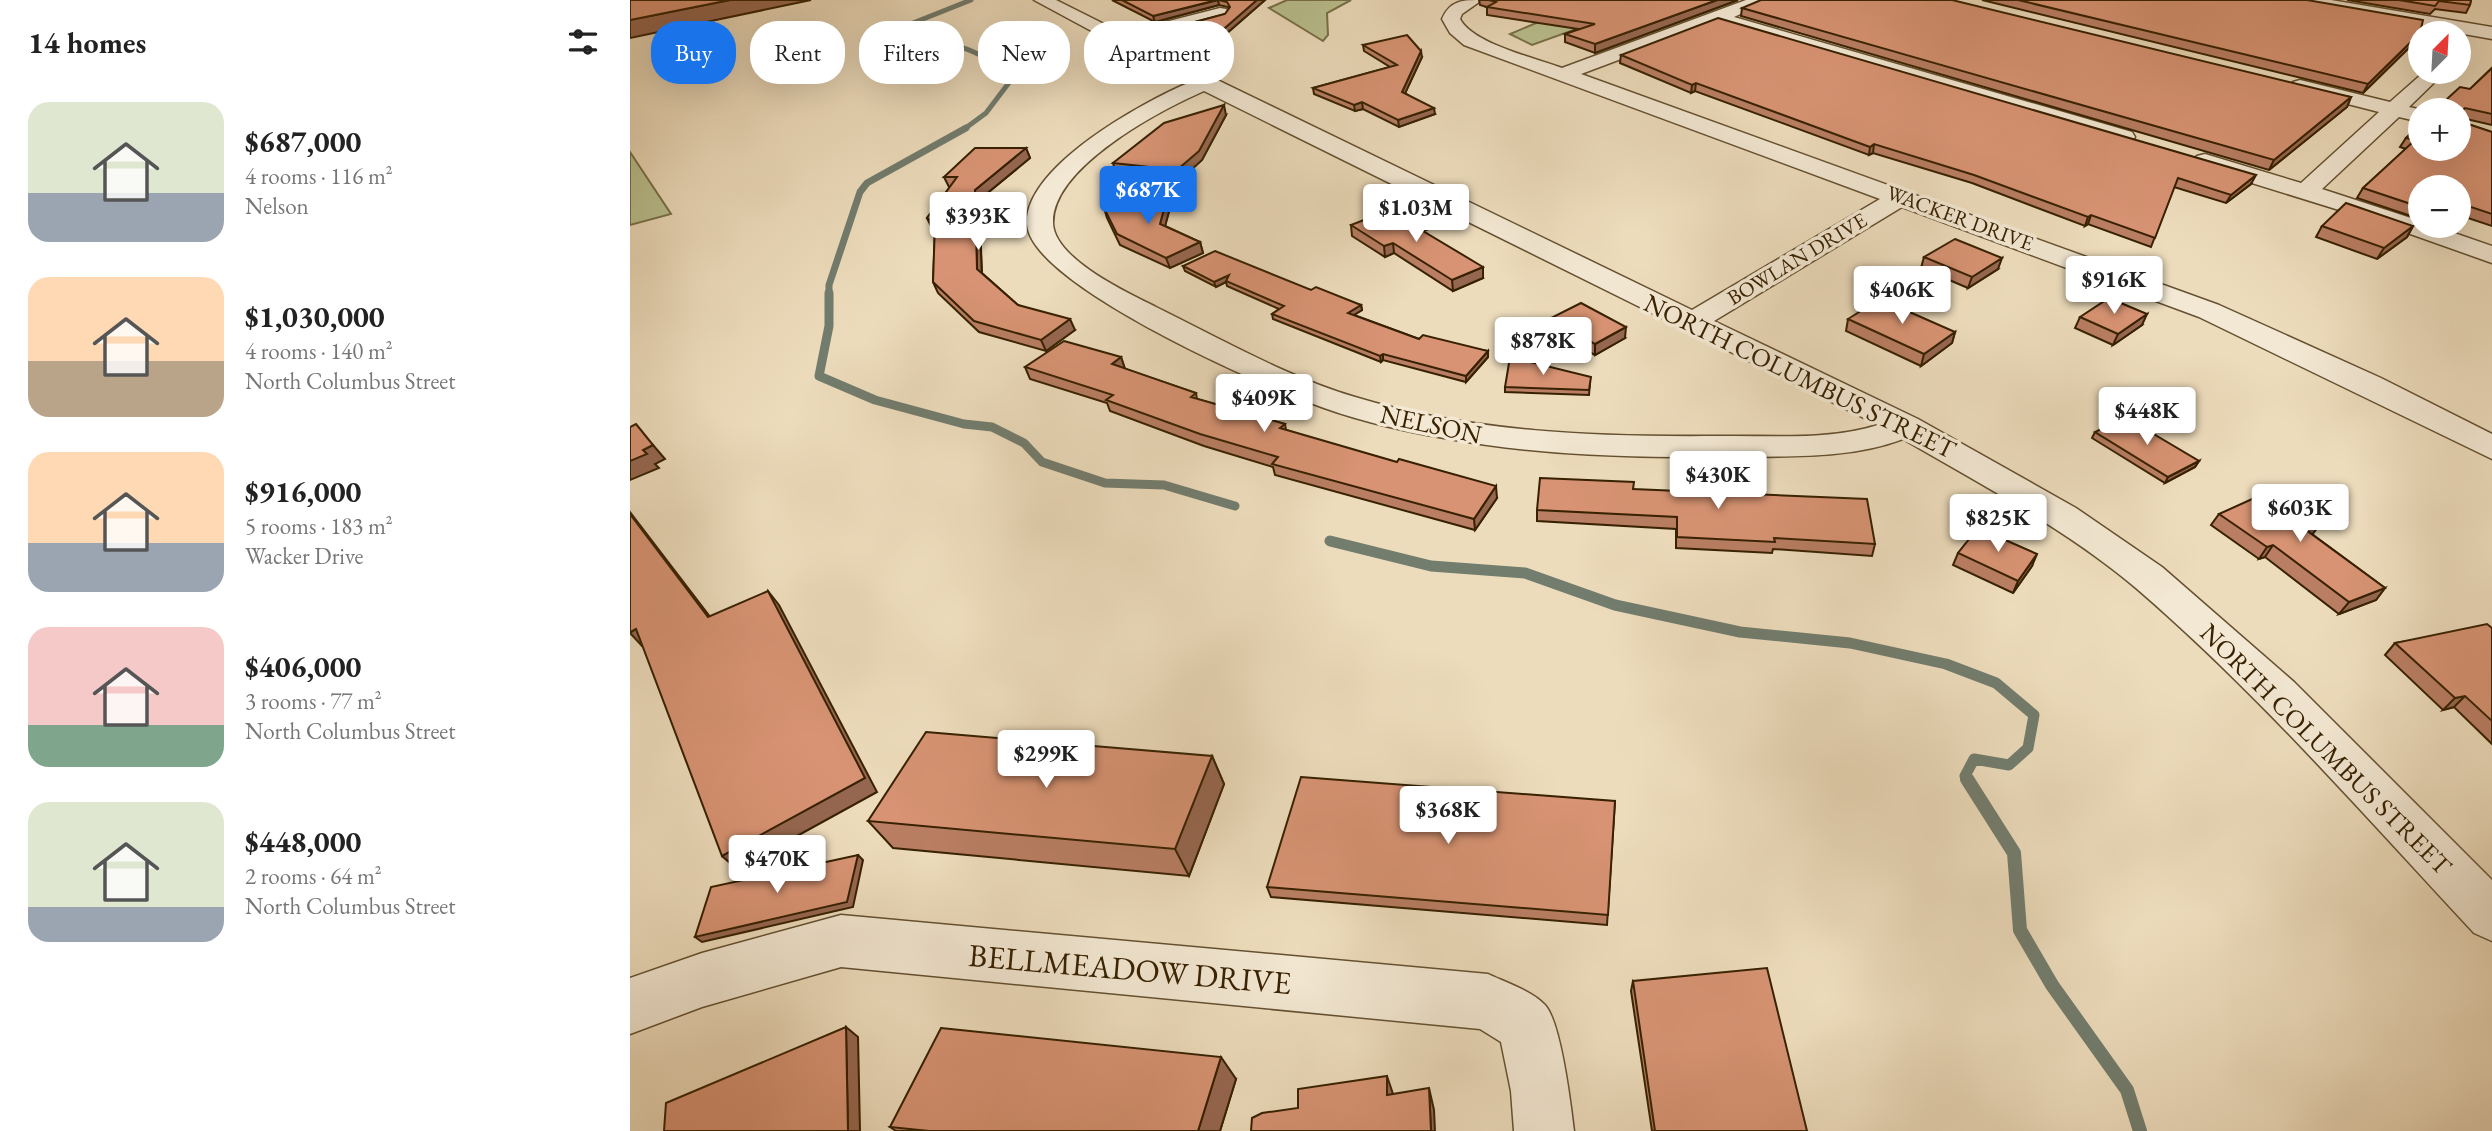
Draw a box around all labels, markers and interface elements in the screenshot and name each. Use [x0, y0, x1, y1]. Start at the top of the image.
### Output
chip: Buy [651, 21, 736, 84]
chip: Rent [750, 21, 845, 84]
chip: Filters [859, 21, 964, 84]
chip: New [978, 21, 1070, 84]
chip: Apartment [1084, 21, 1234, 84]
north arrow [2408, 21, 2471, 84]
map controls [2408, 21, 2471, 238]
text: 14 homes [28, 23, 146, 62]
icon: filters [564, 23, 602, 61]
button: + [2408, 98, 2471, 161]
text: $687,000 [245, 122, 361, 161]
icon: home [84, 130, 168, 214]
text: 4 rooms · 116 m² [245, 161, 393, 191]
pin: $687K [1099, 166, 1197, 226]
text: $687K [1116, 174, 1180, 204]
button: − [2408, 175, 2471, 238]
street label: WACKER DRIVE [1883, 178, 2038, 257]
pin: $1.03M [1359, 184, 1473, 244]
text: Nelson [245, 191, 309, 221]
pin: $393K [929, 192, 1027, 252]
text: $1.03M [1379, 192, 1453, 222]
text: $393K [946, 200, 1010, 230]
street label: BOWLAN DRIVE [1722, 206, 1872, 311]
pin: $916K [2065, 256, 2163, 316]
text: $916K [2082, 264, 2146, 294]
pin: $406K [1853, 266, 1951, 326]
text: $406K [1870, 274, 1934, 304]
street label: NORTH COLUMBUS STREET [1639, 286, 1962, 467]
text: $1,030,000 [245, 297, 385, 336]
icon: home [84, 305, 168, 389]
pin: $878K [1494, 318, 1592, 377]
text: $878K [1511, 325, 1575, 355]
text: 4 rooms · 140 m² [245, 336, 393, 366]
text: North Columbus Street [245, 366, 455, 396]
pin: $409K [1215, 374, 1313, 434]
text: $409K [1232, 382, 1296, 412]
pin: $448K [2098, 388, 2196, 447]
text: $448K [2115, 395, 2179, 425]
street label: NELSON [1377, 397, 1485, 451]
pin: $430K [1669, 452, 1767, 511]
text: $430K [1686, 459, 1750, 489]
text: $916,000 [245, 472, 361, 511]
icon: home [84, 480, 168, 564]
pin: $603K [2251, 484, 2349, 544]
text: $603K [2268, 492, 2332, 522]
pin: $825K [1949, 494, 2047, 554]
text: $825K [1966, 502, 2030, 532]
text: 5 rooms · 183 m² [245, 511, 393, 541]
text: Wacker Drive [245, 541, 363, 571]
street label: NORTH COLUMBUS STREET [2193, 616, 2460, 883]
text: $406,000 [245, 647, 361, 686]
icon: home [84, 655, 168, 739]
text: 3 rooms · 77 m² [245, 686, 382, 716]
text: North Columbus Street [245, 716, 455, 746]
pin: $299K [997, 730, 1095, 790]
text: $299K [1014, 738, 1078, 768]
pin: $368K [1399, 786, 1497, 846]
text: $368K [1416, 794, 1480, 824]
text: $448,000 [245, 822, 361, 861]
icon: home [84, 830, 168, 914]
pin: $470K [728, 836, 826, 895]
text: $470K [745, 843, 809, 873]
text: 2 rooms · 64 m² [245, 861, 382, 891]
text: North Columbus Street [245, 891, 455, 921]
street label: BELLMEADOW DRIVE [967, 934, 1293, 1004]

